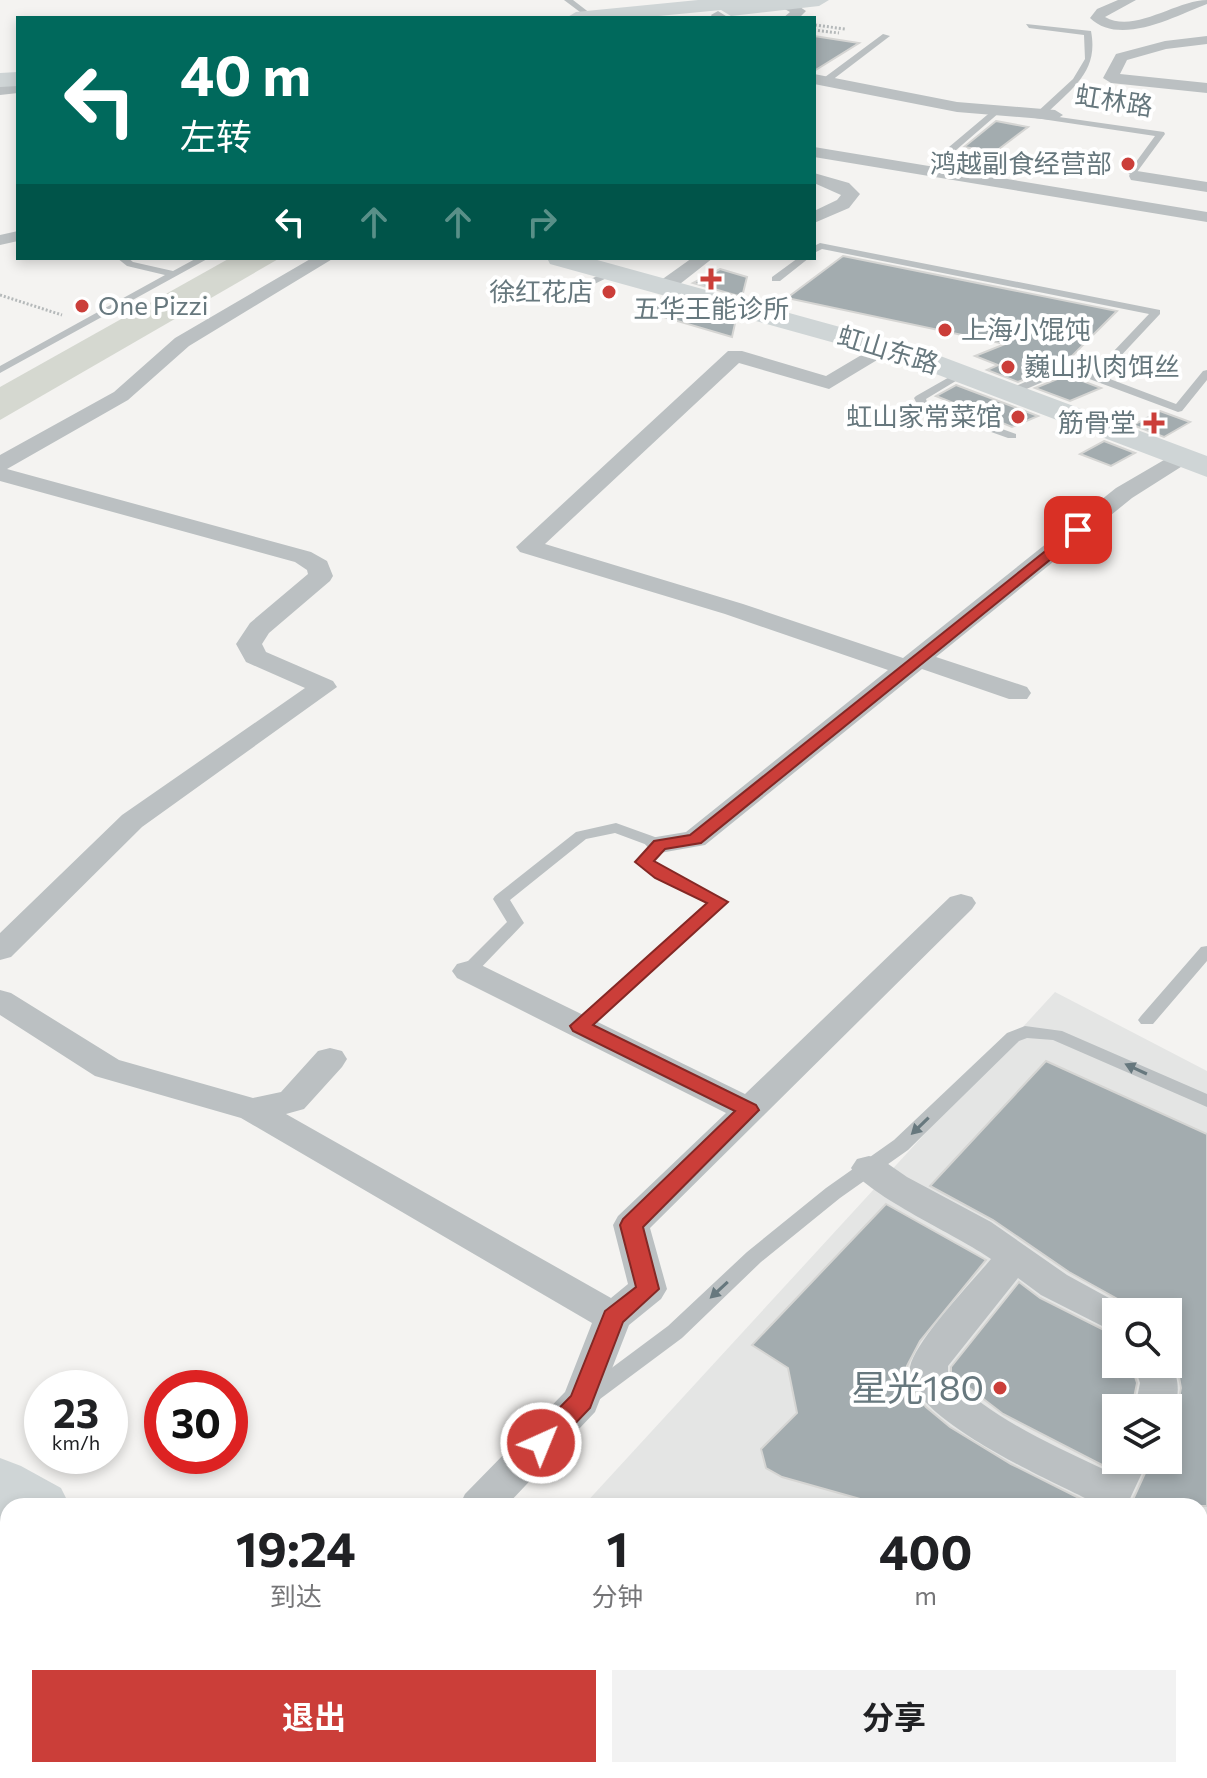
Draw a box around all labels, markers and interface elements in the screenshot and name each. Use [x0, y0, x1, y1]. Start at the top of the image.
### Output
text: 40 m [180, 39, 311, 108]
icon: left [48, 48, 152, 152]
street label: 虹林路 [1073, 78, 1155, 121]
text: 左转 [180, 113, 252, 157]
place label: 鸿越副食经营部 [930, 147, 1112, 178]
marker: 鸿越副食经营部 [1119, 155, 1137, 173]
icon: left [268, 200, 312, 244]
icon: ahead [352, 200, 396, 244]
icon: ahead [436, 200, 480, 244]
icon: right [520, 200, 564, 244]
marker: 五华王能诊所 [700, 268, 722, 290]
place label: 徐红花店 [489, 275, 593, 306]
marker: 徐红花店 [600, 283, 618, 301]
place label: One Pizzi [98, 289, 208, 320]
place label: 五华王能诊所 [633, 292, 789, 323]
marker: One Pizzi [73, 297, 91, 315]
place label: 上海小馄饨 [961, 313, 1091, 344]
street label: 虹山东路 [834, 319, 943, 379]
marker: 上海小馄饨 [936, 321, 954, 339]
place label: 巍山扒肉饵丝 [1024, 350, 1180, 381]
marker: 巍山扒肉饵丝 [999, 358, 1017, 376]
place label: 虹山家常菜馆 [846, 400, 1002, 431]
place label: 筋骨堂 [1058, 406, 1136, 437]
marker: 虹山家常菜馆 [1009, 408, 1027, 426]
marker: 筋骨堂 [1143, 412, 1165, 434]
pin [1044, 496, 1112, 564]
icon: arrive [1056, 508, 1100, 552]
one-way arrow [1124, 1062, 1148, 1076]
one-way arrow [911, 1117, 930, 1135]
one-way arrow [710, 1281, 729, 1299]
map controls [1102, 1298, 1182, 1474]
button: search [1102, 1298, 1182, 1378]
place label: 星光180 [851, 1364, 984, 1408]
speed limit sign: 30 [144, 1370, 248, 1474]
marker: 星光180 [991, 1379, 1009, 1397]
text: 23 [53, 1387, 99, 1436]
button: layers [1102, 1394, 1182, 1474]
position arrow [499, 1401, 583, 1485]
text: km/h [52, 1430, 100, 1454]
text: 19:24 [236, 1518, 356, 1577]
text: 1 [607, 1518, 628, 1577]
text: 400 [879, 1521, 972, 1580]
text: m [914, 1579, 937, 1610]
text: 到达 [270, 1580, 322, 1611]
text: 分钟 [591, 1580, 643, 1611]
button: 退出 [32, 1670, 596, 1762]
button: 分享 [612, 1670, 1176, 1762]

